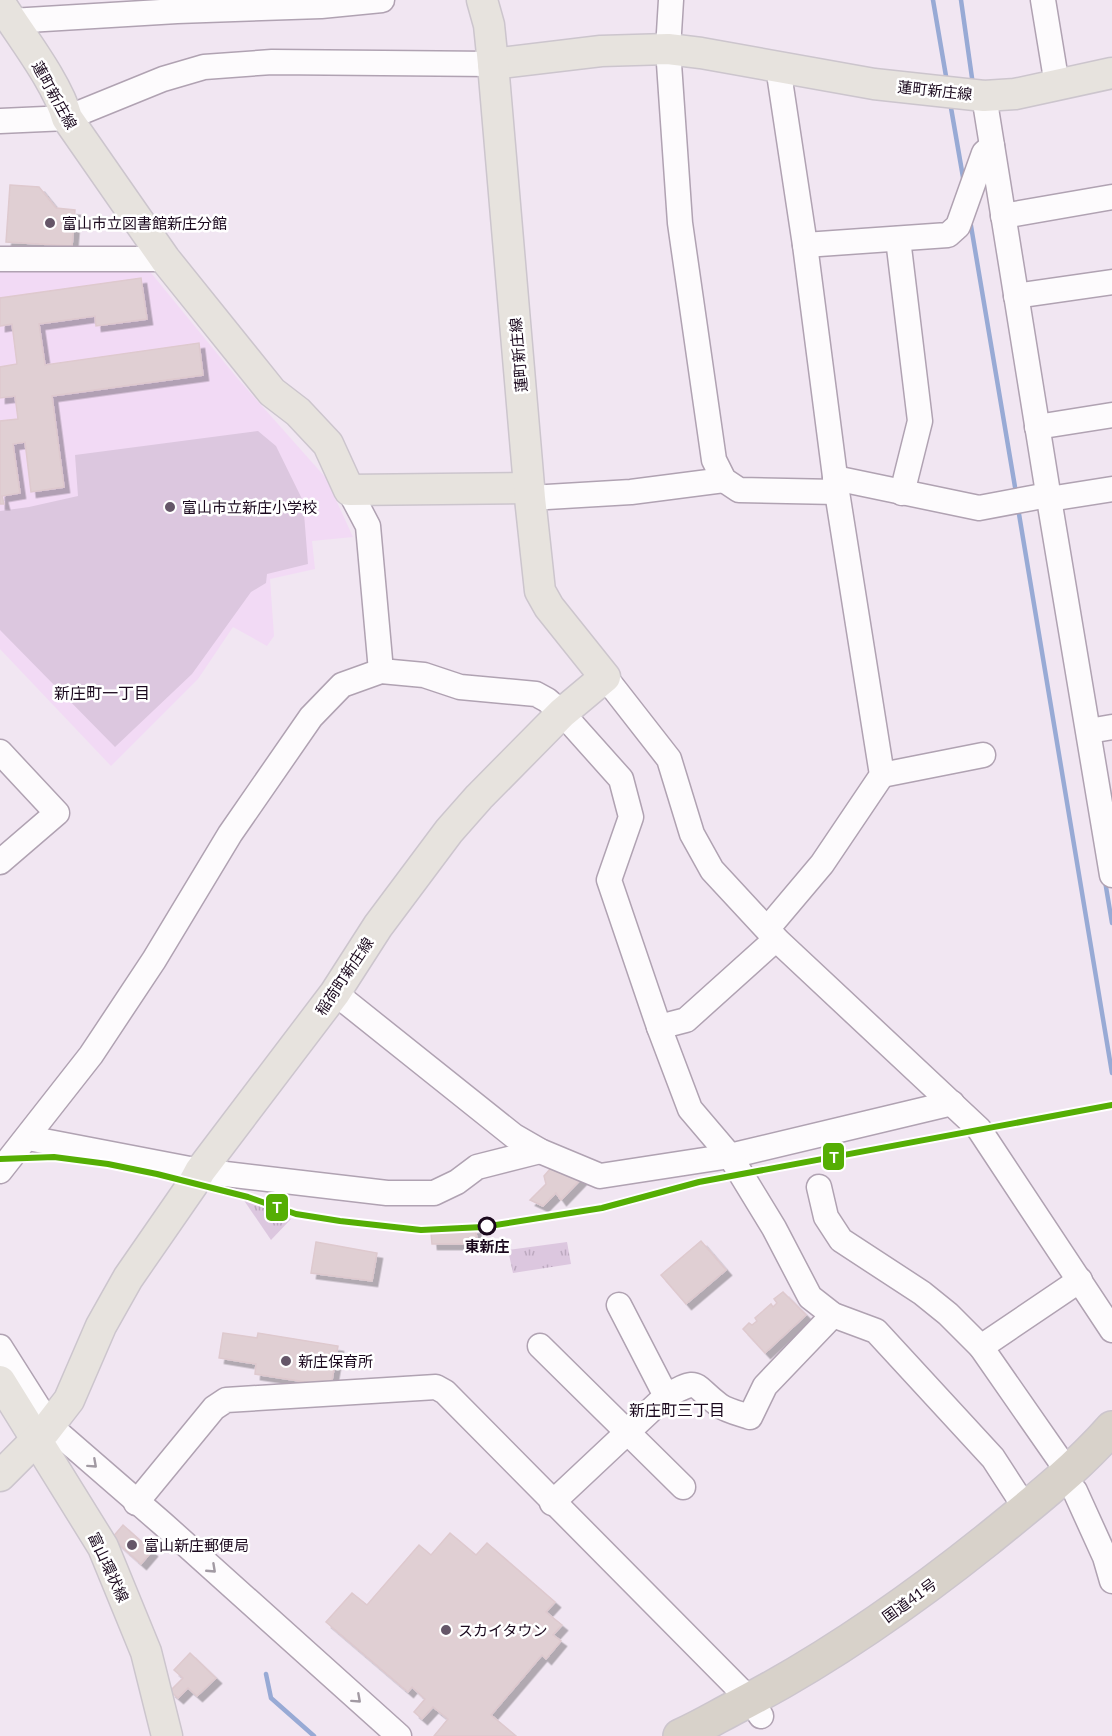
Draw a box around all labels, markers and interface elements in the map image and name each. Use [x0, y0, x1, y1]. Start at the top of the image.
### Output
street label: 蓮町新庄線 [29, 58, 81, 132]
street label: 蓮町新庄線 [897, 77, 973, 103]
place label: 富山市立図書館新庄分館 [62, 214, 227, 232]
marker: 富山市立図書館新庄分館 [43, 216, 57, 230]
street label: 蓮町新庄線 [506, 317, 530, 393]
place label: 富山市立新庄小学校 [182, 498, 317, 516]
marker: 富山市立新庄小学校 [163, 500, 177, 514]
district label: 新庄町一丁目 [54, 683, 150, 702]
street label: 稲荷町新庄線 [311, 934, 377, 1018]
line badge: T [822, 1142, 845, 1171]
text: T [829, 1147, 839, 1166]
line badge: T [265, 1193, 289, 1222]
text: T [272, 1197, 282, 1216]
marker: 東新庄 [478, 1217, 496, 1235]
place label: 東新庄 [464, 1237, 510, 1255]
place label: 新庄保育所 [298, 1352, 373, 1370]
marker: 新庄保育所 [279, 1354, 293, 1368]
district label: 新庄町三丁目 [629, 1400, 725, 1419]
one-way arrow [86, 1457, 97, 1468]
street label: 富山環状線 [85, 1529, 133, 1605]
place label: 富山新庄郵便局 [144, 1536, 249, 1554]
marker: 富山新庄郵便局 [125, 1538, 139, 1552]
one-way arrow [205, 1562, 215, 1573]
street label: 国道41号 [878, 1574, 940, 1626]
place label: スカイタウン [458, 1621, 547, 1639]
marker: スカイタウン [439, 1623, 453, 1637]
one-way arrow [350, 1692, 361, 1703]

